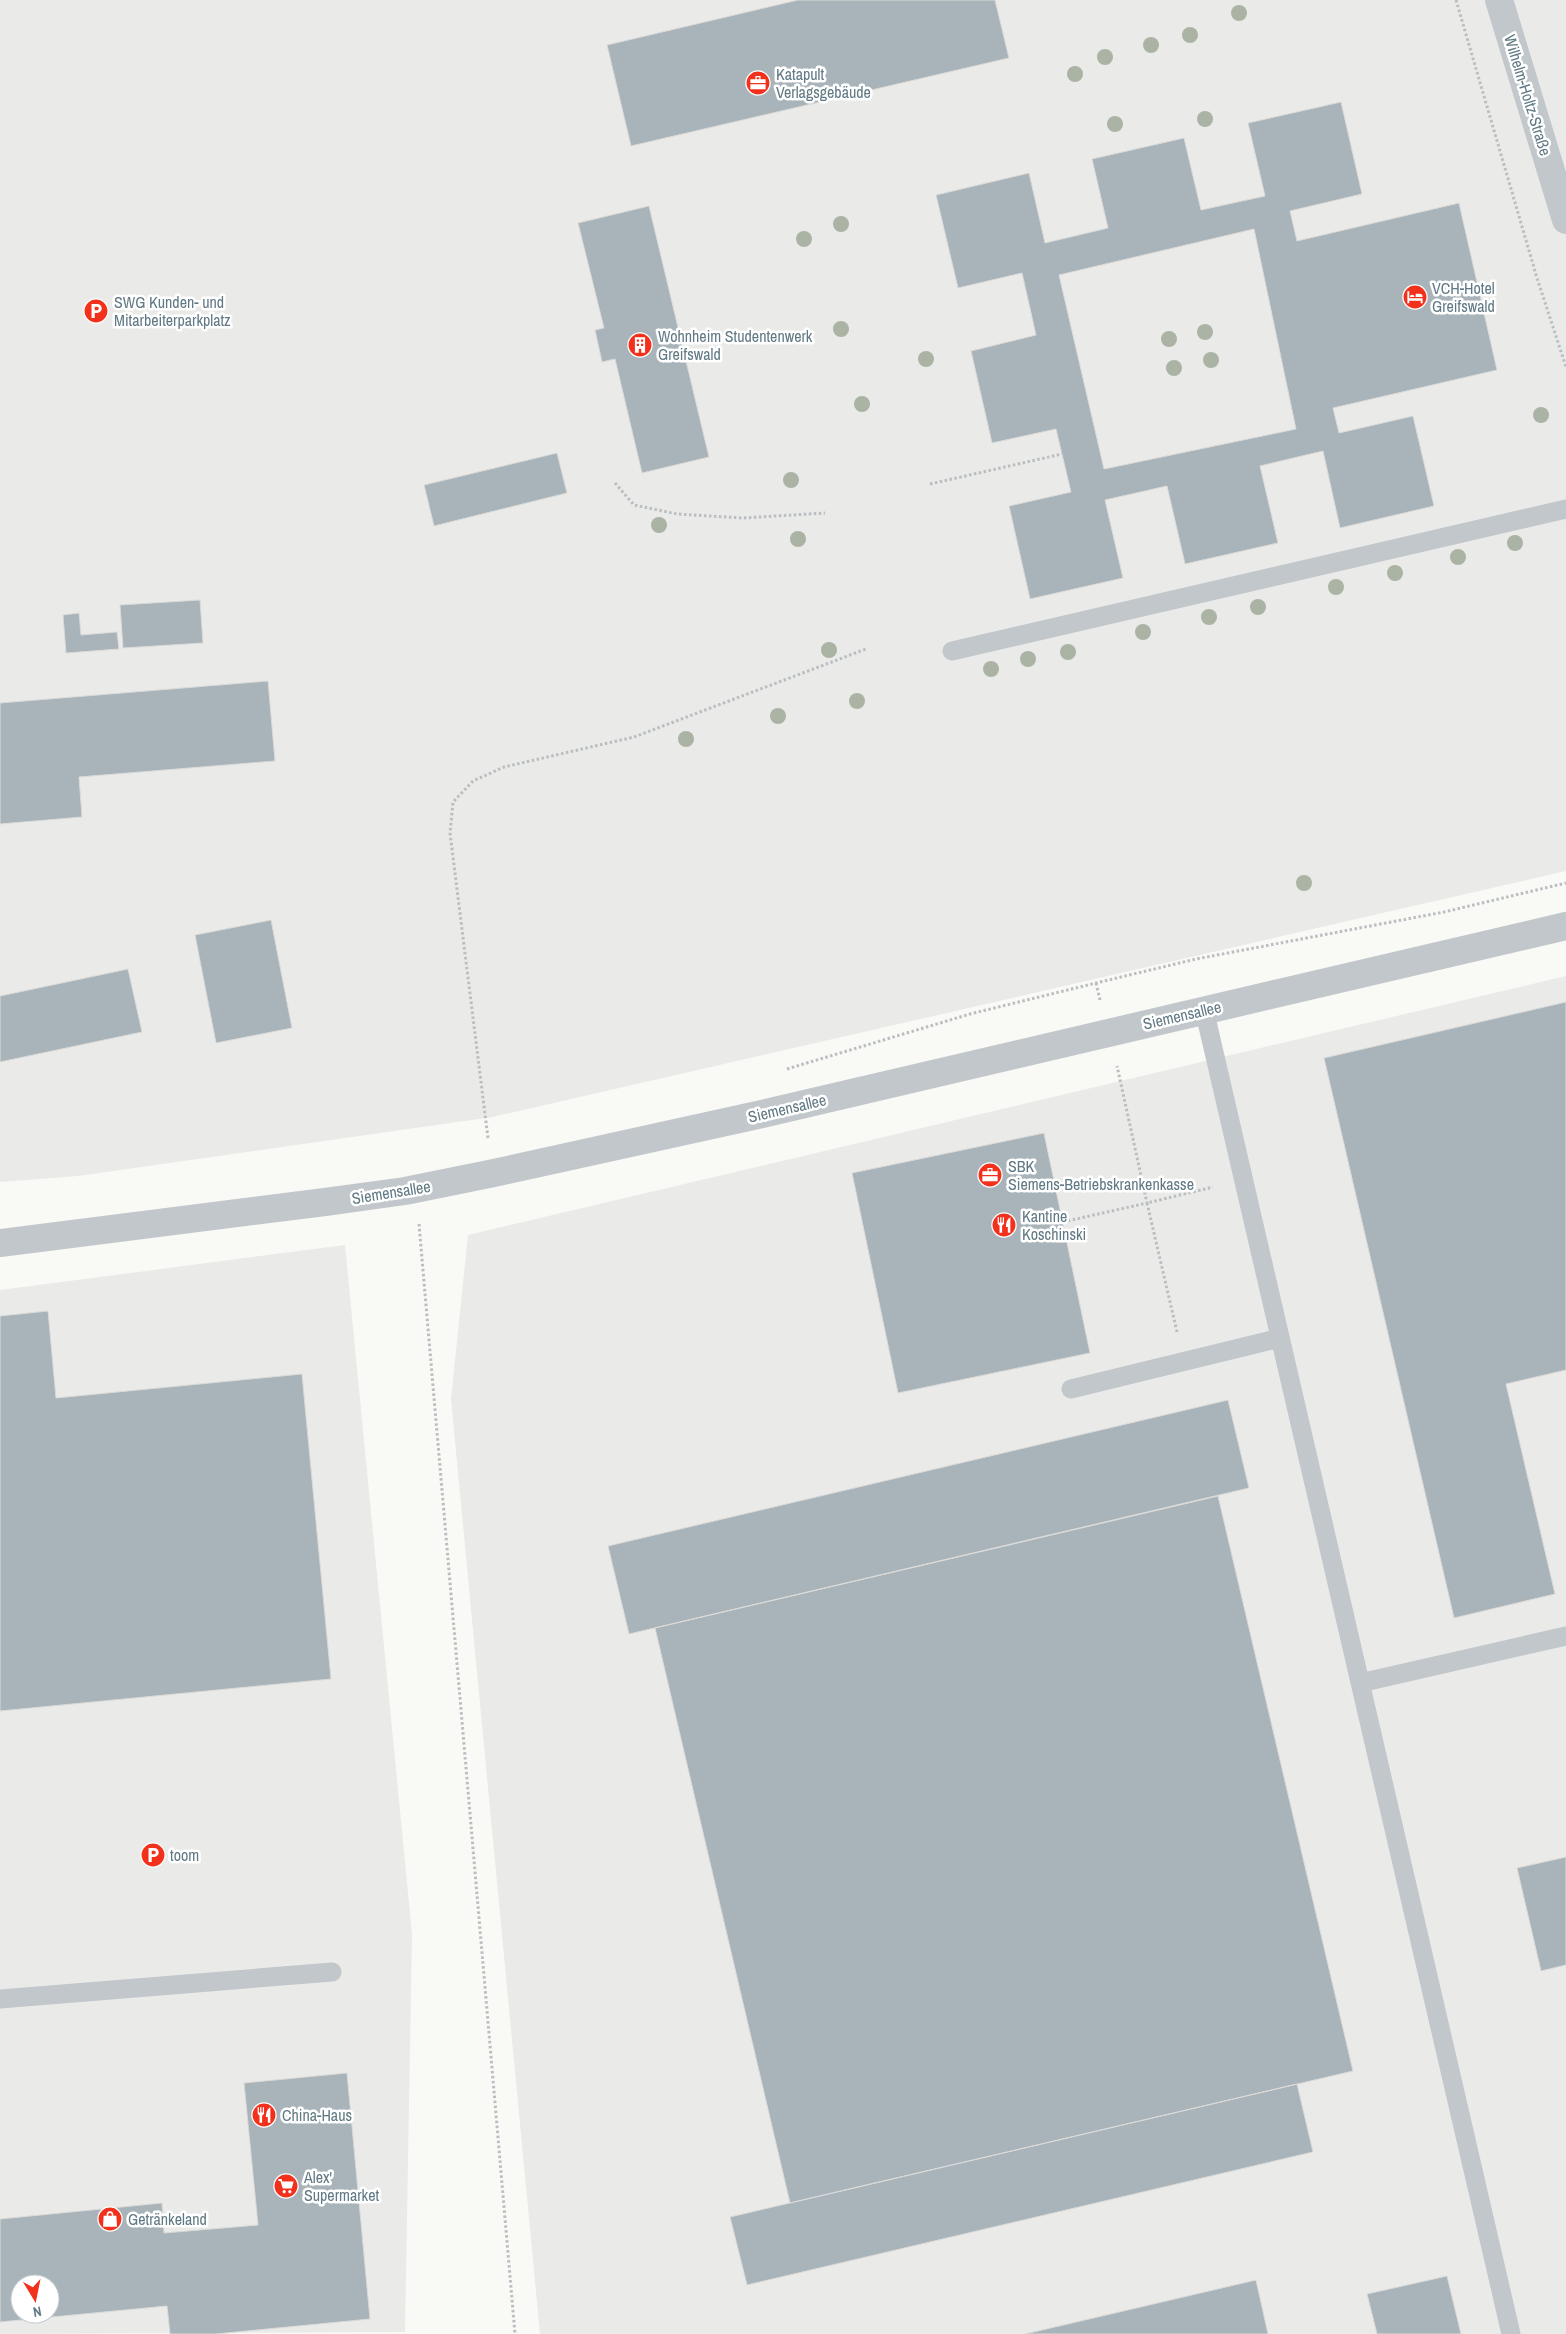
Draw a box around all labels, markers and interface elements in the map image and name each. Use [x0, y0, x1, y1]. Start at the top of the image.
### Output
street label: Wilhelm-Holtz-Straße [1499, 32, 1557, 158]
place label: Katapult Verlagsgebäude [776, 63, 871, 103]
office icon: Katapult Verlagsgebäude [745, 70, 771, 96]
place label: VCH-Hotel Greifswald [1432, 277, 1495, 317]
hotel icon: VCH-Hotel Greifswald [1402, 284, 1428, 310]
place label: SWG Kunden- und Mitarbeiterparkplatz [114, 291, 231, 331]
parking icon: SWG Kunden- und Mitarbeiterparkplatz [83, 298, 109, 324]
place label: Wohnheim Studentenwerk Greifswald [658, 325, 813, 365]
building icon: Wohnheim Studentenwerk Greifswald [627, 332, 653, 358]
street label: Siemensallee [1141, 995, 1223, 1035]
street label: Siemensallee [746, 1088, 828, 1128]
place label: SBK Siemens-Betriebskrankenkasse [1008, 1155, 1194, 1195]
office icon: SBK Siemens-Betriebskrankenkasse [977, 1162, 1003, 1188]
street label: Siemensallee [350, 1175, 432, 1209]
place label: Kantine Koschinski [1022, 1205, 1086, 1245]
restaurant icon: Kantine Koschinski [991, 1212, 1017, 1238]
parking icon: toom [140, 1842, 166, 1868]
place label: toom [170, 1844, 199, 1866]
restaurant icon: China-Haus [251, 2102, 277, 2128]
place label: China-Haus [282, 2104, 352, 2126]
place label: Alex' Supermarket [303, 2166, 379, 2206]
supermarket icon: Alex' Supermarket [273, 2173, 299, 2199]
shop icon: Getränkeland [97, 2206, 123, 2232]
place label: Getränkeland [128, 2208, 207, 2230]
north arrow [10, 2274, 60, 2324]
text: N [32, 2302, 43, 2321]

